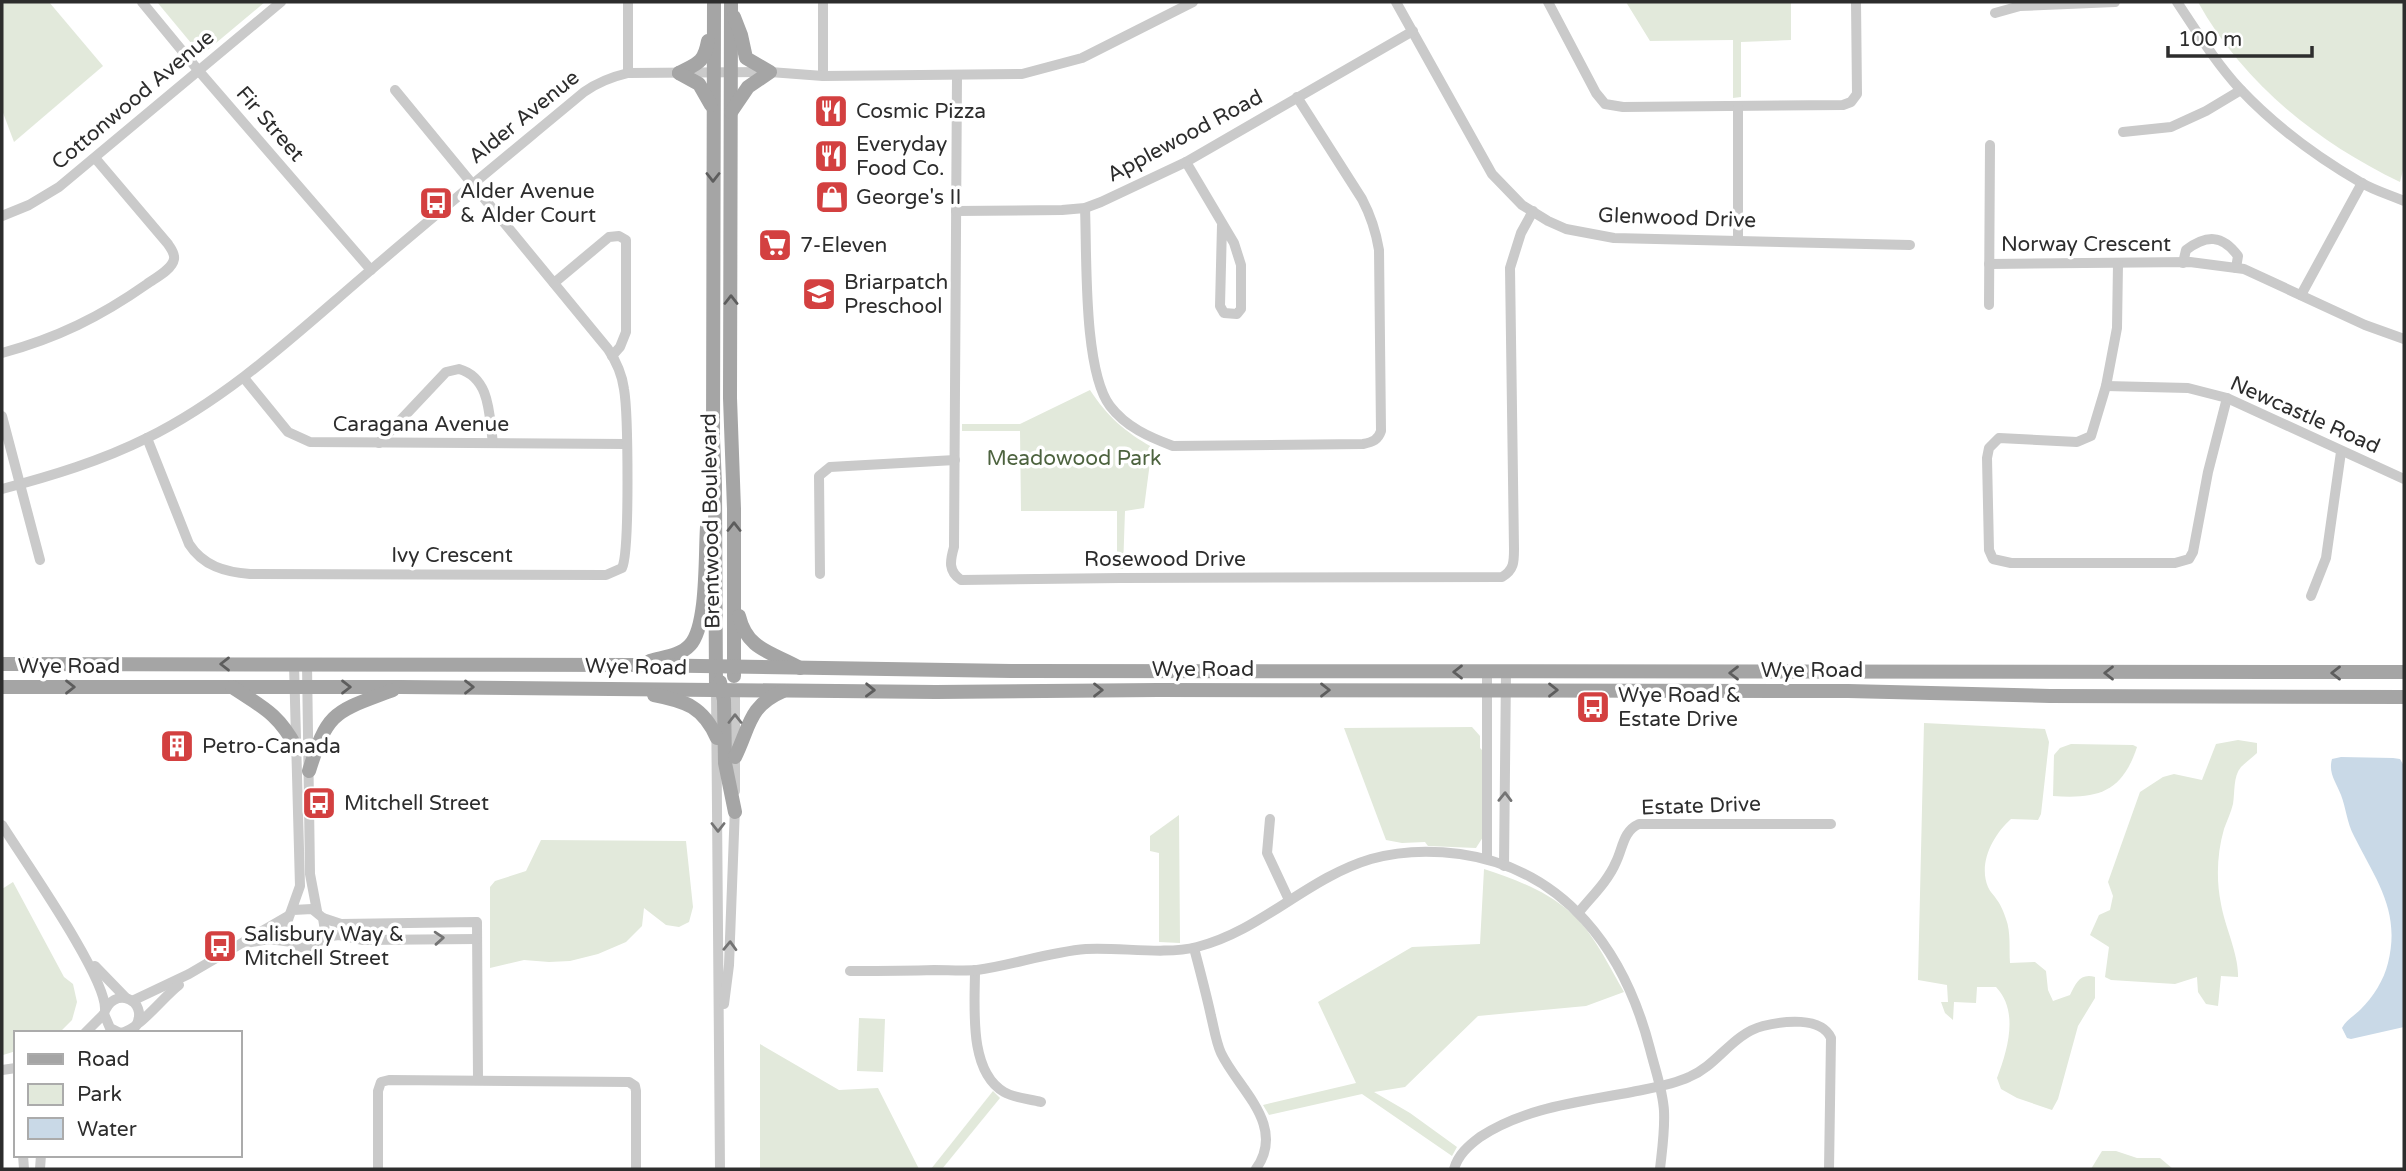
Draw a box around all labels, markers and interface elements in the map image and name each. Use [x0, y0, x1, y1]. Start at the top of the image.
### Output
scale bar [2168, 14, 2312, 58]
street label: Cottonwood Avenue [47, 25, 219, 175]
text: 100 m [2178, 27, 2242, 52]
street label: Alder Avenue [464, 65, 584, 169]
street label: Fir Street [231, 81, 309, 167]
street label: Applewood Road [1103, 84, 1267, 188]
restaurant icon: Cosmic Pizza [812, 92, 850, 130]
place label: Cosmic Pizza [856, 99, 986, 124]
place label: Everyday Food Co. [856, 132, 947, 181]
restaurant icon: Everyday Food Co. [812, 137, 850, 175]
one-way arrow [705, 172, 721, 183]
shop icon: George's II [813, 178, 851, 216]
place label: Alder Avenue & Alder Court [460, 179, 596, 228]
bus stop icon: Alder Avenue & Alder Court [417, 184, 455, 222]
place label: George's II [856, 185, 962, 210]
street label: Glenwood Drive [1598, 203, 1757, 233]
supermarket icon: 7-Eleven [756, 226, 794, 264]
street label: Norway Crescent [2001, 232, 2171, 257]
place label: 7-Eleven [800, 233, 887, 258]
place label: Briarpatch Preschool [844, 270, 948, 319]
school or university icon: Briarpatch Preschool [800, 275, 838, 313]
one-way arrow [723, 294, 738, 305]
street label: Newcastle Road [2226, 371, 2384, 459]
street label: Caragana Avenue [333, 412, 509, 437]
street label: Brentwood Boulevard [697, 413, 725, 629]
park label: Meadowood Park [986, 446, 1162, 471]
one-way arrow [726, 522, 742, 532]
street label: Ivy Crescent [391, 543, 513, 568]
street label: Rosewood Drive [1084, 547, 1246, 572]
street label: Wye Road [18, 654, 120, 679]
street label: Wye Road [585, 654, 687, 680]
one-way arrow [220, 656, 230, 672]
street label: Wye Road [1152, 657, 1254, 682]
street label: Wye Road [1761, 658, 1863, 683]
one-way arrow [1452, 664, 1462, 680]
one-way arrow [1728, 665, 1739, 681]
one-way arrow [2103, 665, 2113, 681]
one-way arrow [2330, 665, 2341, 680]
one-way arrow [65, 679, 76, 695]
one-way arrow [342, 679, 352, 695]
one-way arrow [464, 679, 475, 695]
one-way arrow [1093, 682, 1103, 698]
one-way arrow [1320, 682, 1331, 698]
one-way arrow [865, 683, 876, 698]
one-way arrow [1547, 683, 1558, 698]
place label: Wye Road & Estate Drive [1618, 683, 1741, 732]
bus stop icon: Wye Road & Estate Drive [1574, 688, 1612, 726]
one-way arrow [727, 713, 743, 724]
building icon: Petro-Canada [158, 727, 196, 765]
place label: Petro-Canada [202, 734, 341, 759]
bus stop icon: Mitchell Street [300, 784, 338, 822]
place label: Mitchell Street [344, 791, 489, 816]
street label: Estate Drive [1641, 791, 1761, 821]
one-way arrow [1497, 792, 1513, 802]
one-way arrow [710, 823, 726, 833]
place label: Salisbury Way & Mitchell Street [244, 922, 404, 971]
bus stop icon: Salisbury Way & Mitchell Street [201, 927, 239, 965]
one-way arrow [434, 931, 445, 946]
one-way arrow [722, 941, 738, 951]
legend [14, 1031, 242, 1157]
text: Road [77, 1047, 130, 1072]
text: Park [77, 1082, 122, 1107]
text: Water [77, 1117, 137, 1142]

